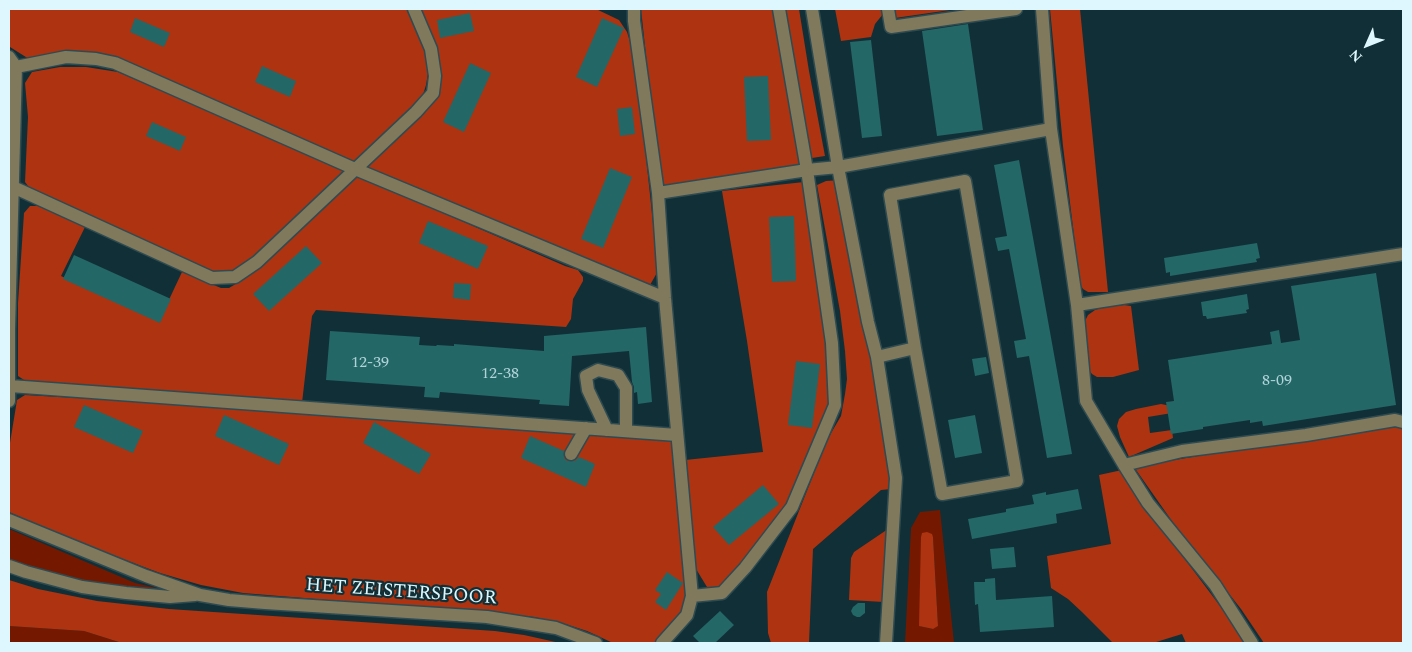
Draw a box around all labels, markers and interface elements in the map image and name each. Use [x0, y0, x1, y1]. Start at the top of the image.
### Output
north arrow [1342, 20, 1392, 70]
text: N [1344, 44, 1367, 67]
house number: 12-39 [351, 354, 389, 374]
house number: 12-38 [481, 365, 519, 385]
house number: 8-09 [1262, 372, 1292, 392]
street label: HET ZEISTERSPOOR [305, 575, 497, 611]

